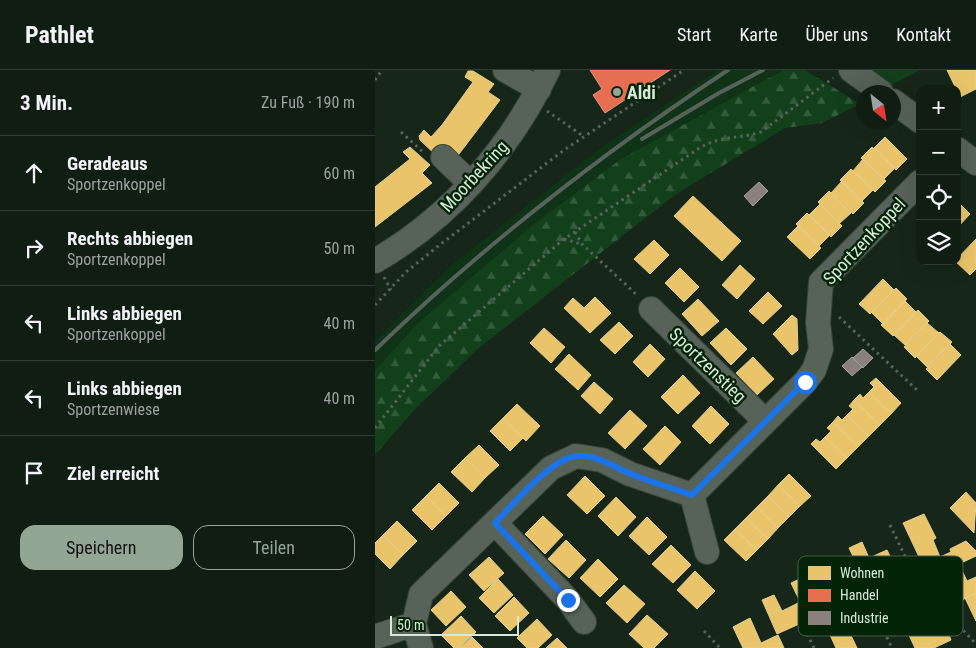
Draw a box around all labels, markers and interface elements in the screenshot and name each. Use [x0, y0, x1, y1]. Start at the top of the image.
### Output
text: Pathlet [25, 21, 94, 49]
text: Start [677, 24, 711, 45]
text: Karte [739, 24, 778, 45]
text: Über uns [806, 24, 868, 45]
text: Kontakt [896, 24, 951, 45]
place label: Aldi [627, 82, 656, 103]
north arrow [856, 85, 901, 130]
map controls [916, 85, 961, 265]
button: + [916, 85, 961, 130]
marker: Aldi [611, 86, 623, 98]
text: 3 Min. [20, 91, 73, 115]
text: Zu Fuß · 190 m [261, 93, 355, 112]
button: − [916, 130, 961, 175]
street label: Moorbekring [436, 136, 512, 216]
text: Geradeaus [67, 152, 148, 175]
icon: ahead [20, 159, 48, 187]
text: 60 m [323, 164, 355, 183]
text: Sportzenkoppel [67, 175, 166, 194]
button: locate [916, 175, 961, 220]
street label: Sportzenkoppel [819, 193, 909, 289]
button: layers [916, 220, 961, 265]
text: Rechts abbiegen [67, 227, 193, 250]
icon: right [20, 234, 48, 262]
text: 50 m [323, 239, 355, 258]
text: Sportzenkoppel [67, 250, 166, 269]
text: Links abbiegen [67, 302, 182, 325]
icon: left [20, 309, 48, 337]
text: 40 m [323, 314, 355, 333]
street label: Sportzenstieg [665, 323, 751, 407]
text: Sportzenkoppel [67, 325, 166, 344]
route start [794, 371, 817, 394]
text: Links abbiegen [67, 377, 182, 400]
icon: left [20, 384, 48, 412]
text: 40 m [323, 389, 355, 408]
text: Sportzenwiese [67, 400, 160, 419]
icon: arrive [20, 459, 48, 487]
text: Ziel erreicht [67, 462, 159, 485]
button: Speichern [20, 525, 183, 570]
button: Teilen [193, 525, 355, 570]
legend [798, 556, 963, 636]
text: Wohnen [840, 565, 884, 581]
text: Handel [840, 587, 879, 603]
route end [557, 589, 580, 612]
text: Industrie [840, 610, 889, 626]
scale bar [390, 613, 519, 636]
text: 50 m [397, 617, 425, 633]

